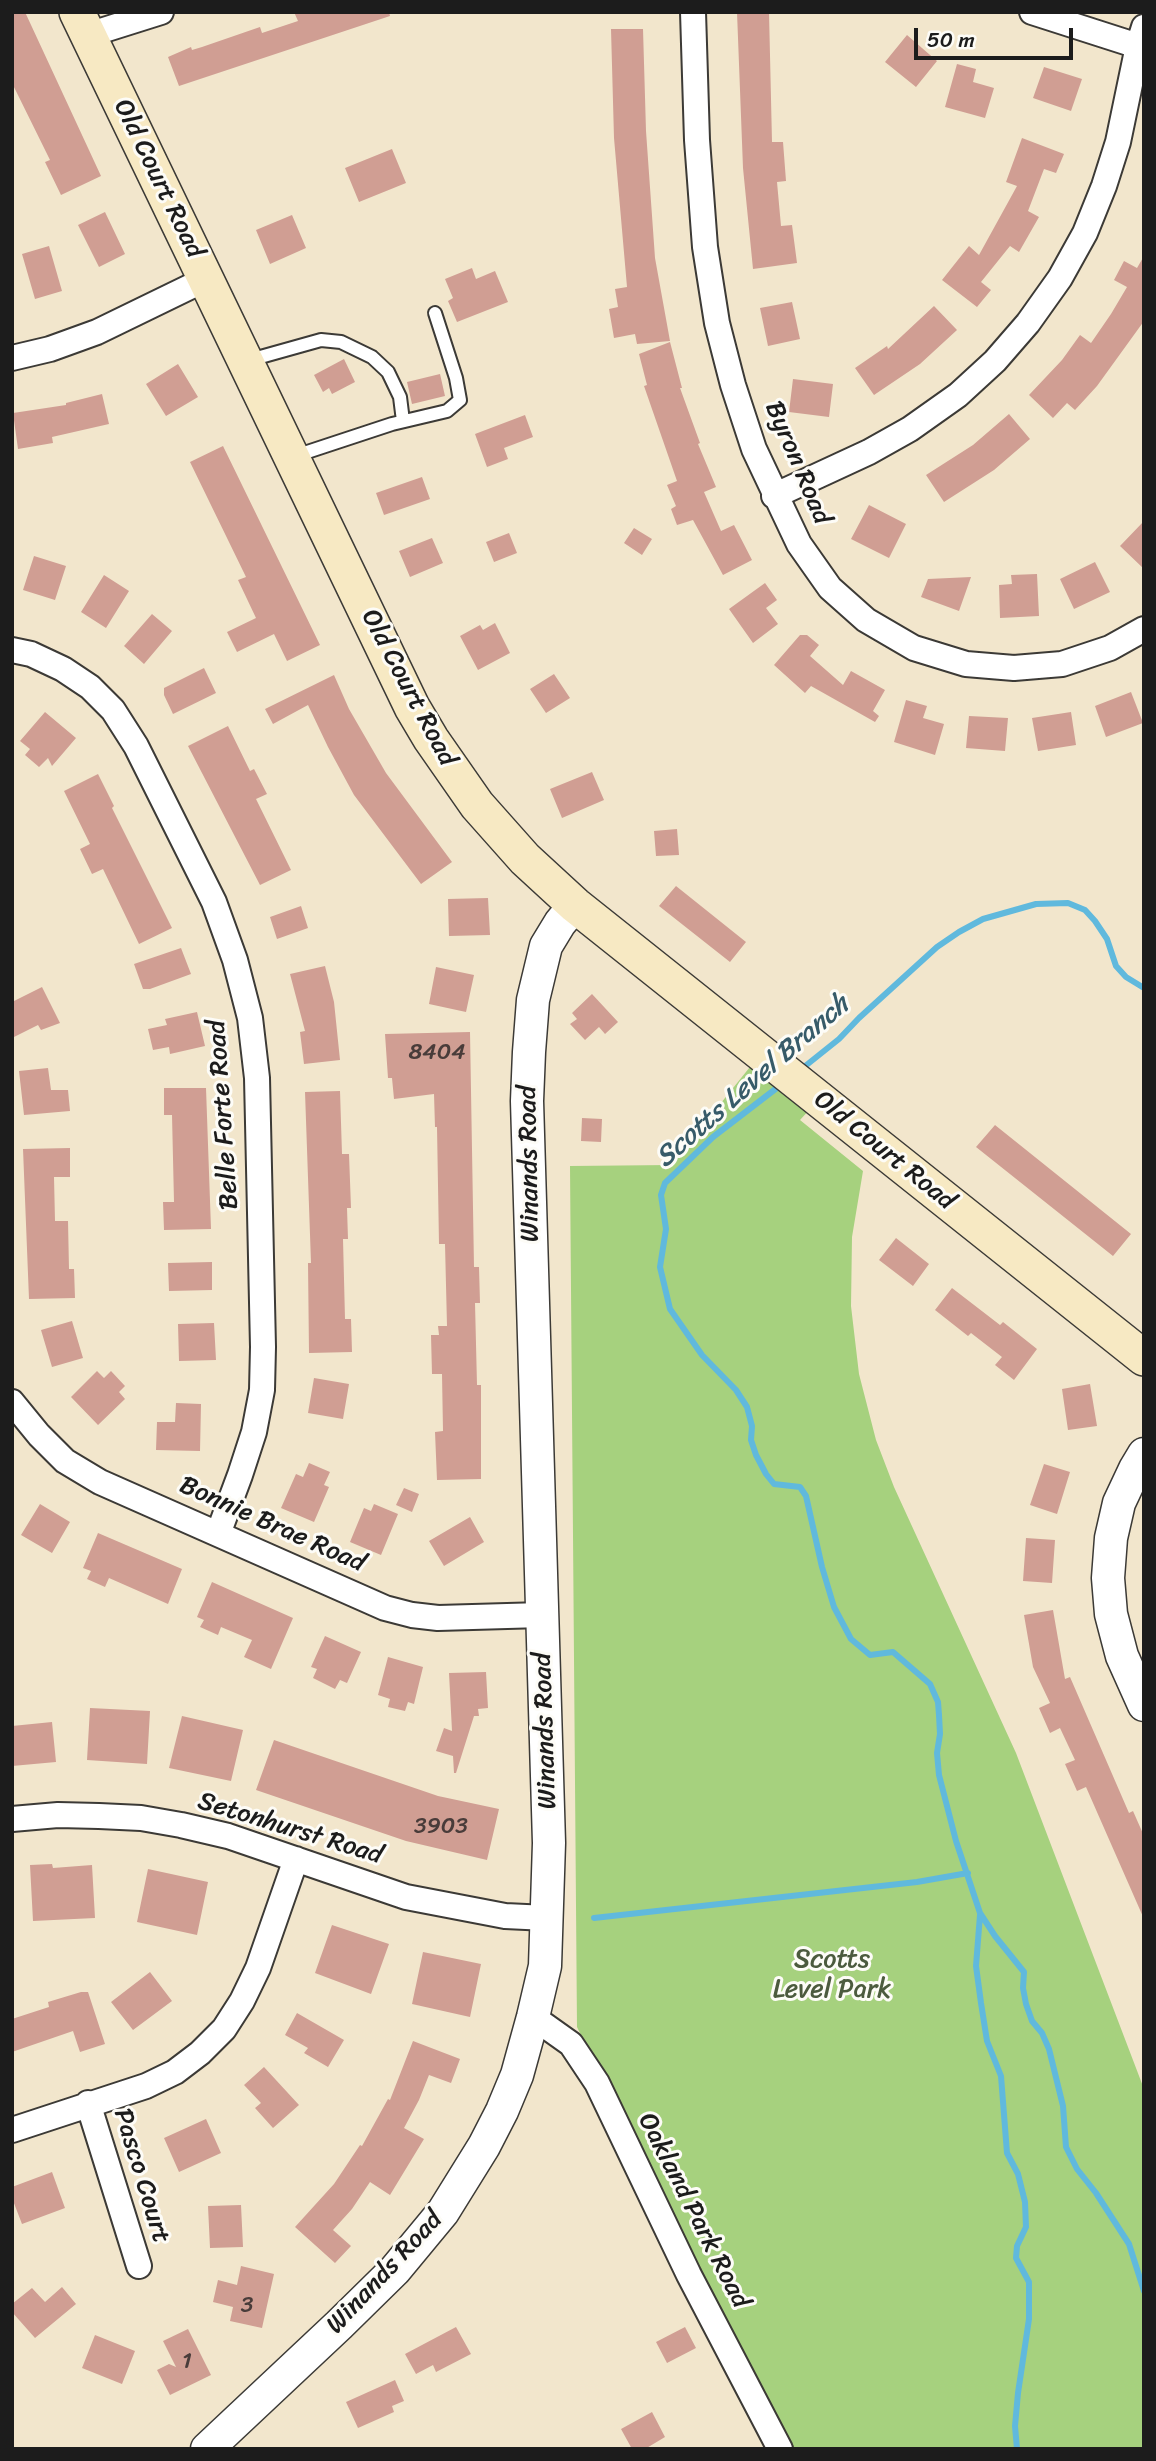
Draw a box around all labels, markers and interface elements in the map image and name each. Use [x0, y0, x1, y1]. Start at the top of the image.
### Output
scale bar [918, 14, 1077, 58]
text: 50 m [927, 21, 975, 59]
street label: Old Court Road [106, 95, 210, 263]
street label: Byron Road [757, 397, 837, 529]
street label: Old Court Road [354, 604, 462, 772]
water label: Scotts Level Branch [649, 989, 857, 1175]
street label: Belle Forte Road [202, 1019, 246, 1211]
house number: 8404 [408, 1039, 466, 1067]
street label: Old Court Road [807, 1085, 961, 1217]
street label: Winands Road [513, 1086, 547, 1242]
street label: Bonnie Brae Road [174, 1470, 370, 1580]
street label: Winands Road [528, 1652, 564, 1810]
street label: Setonhurst Road [194, 1786, 386, 1872]
house number: 3903 [414, 1813, 468, 1841]
park label: Scotts Level Park [773, 1944, 891, 2006]
street label: Pasco Court [106, 2105, 176, 2247]
street label: Oakland Park Road [630, 2108, 756, 2314]
street label: Winands Road [320, 2205, 450, 2341]
house number: 3 [241, 2292, 253, 2320]
house number: 1 [182, 2348, 192, 2376]

